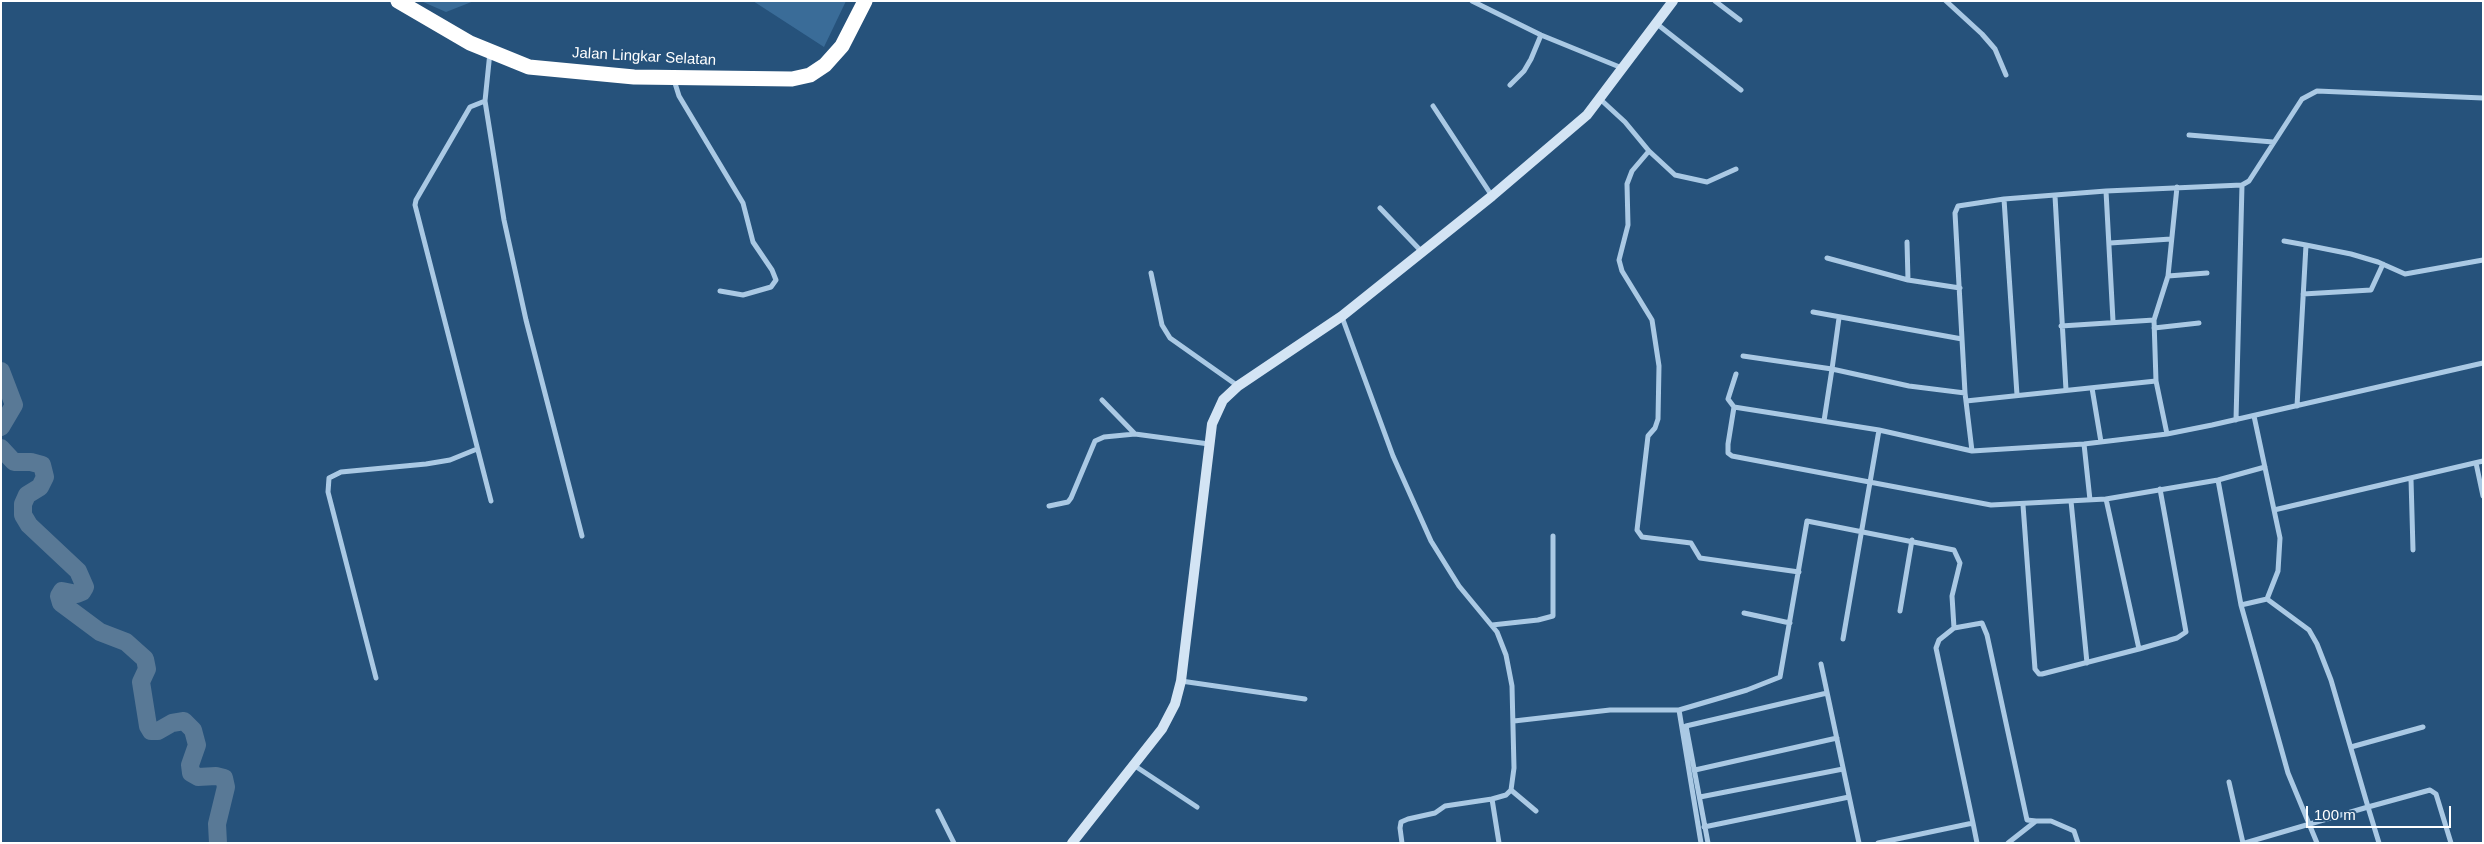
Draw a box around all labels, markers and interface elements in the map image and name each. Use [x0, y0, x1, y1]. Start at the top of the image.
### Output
street label: Jalan Lingkar Selatan [571, 44, 717, 70]
scale bar [2309, 796, 2454, 828]
text: 100 m [2314, 806, 2356, 823]

